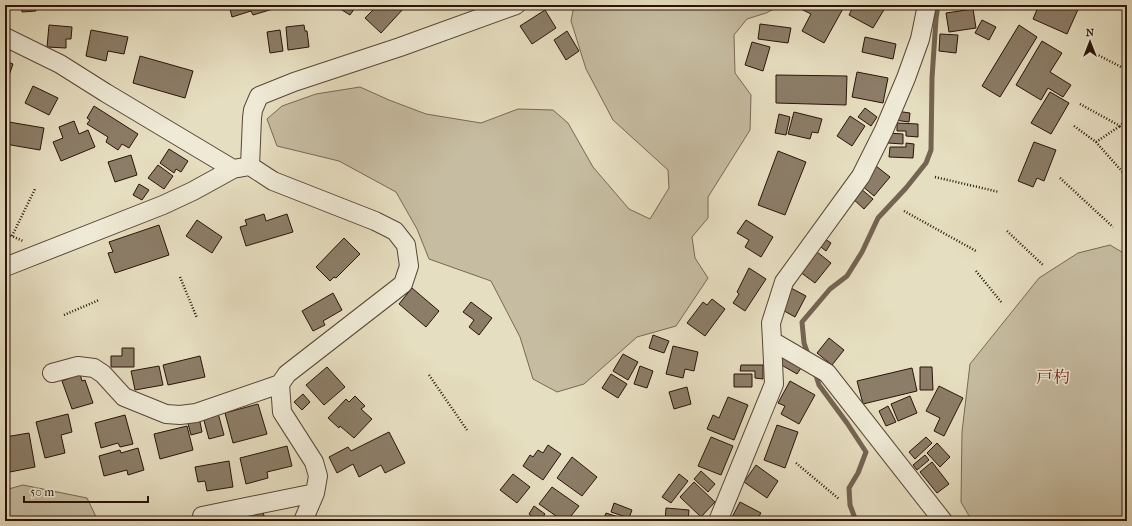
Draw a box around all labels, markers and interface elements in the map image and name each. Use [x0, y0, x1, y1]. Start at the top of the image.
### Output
north arrow [1070, 22, 1110, 62]
text: N [1086, 26, 1095, 39]
district label: 戸杓 [1036, 367, 1070, 387]
scale bar [24, 478, 148, 504]
text: 50 m [30, 485, 54, 499]

